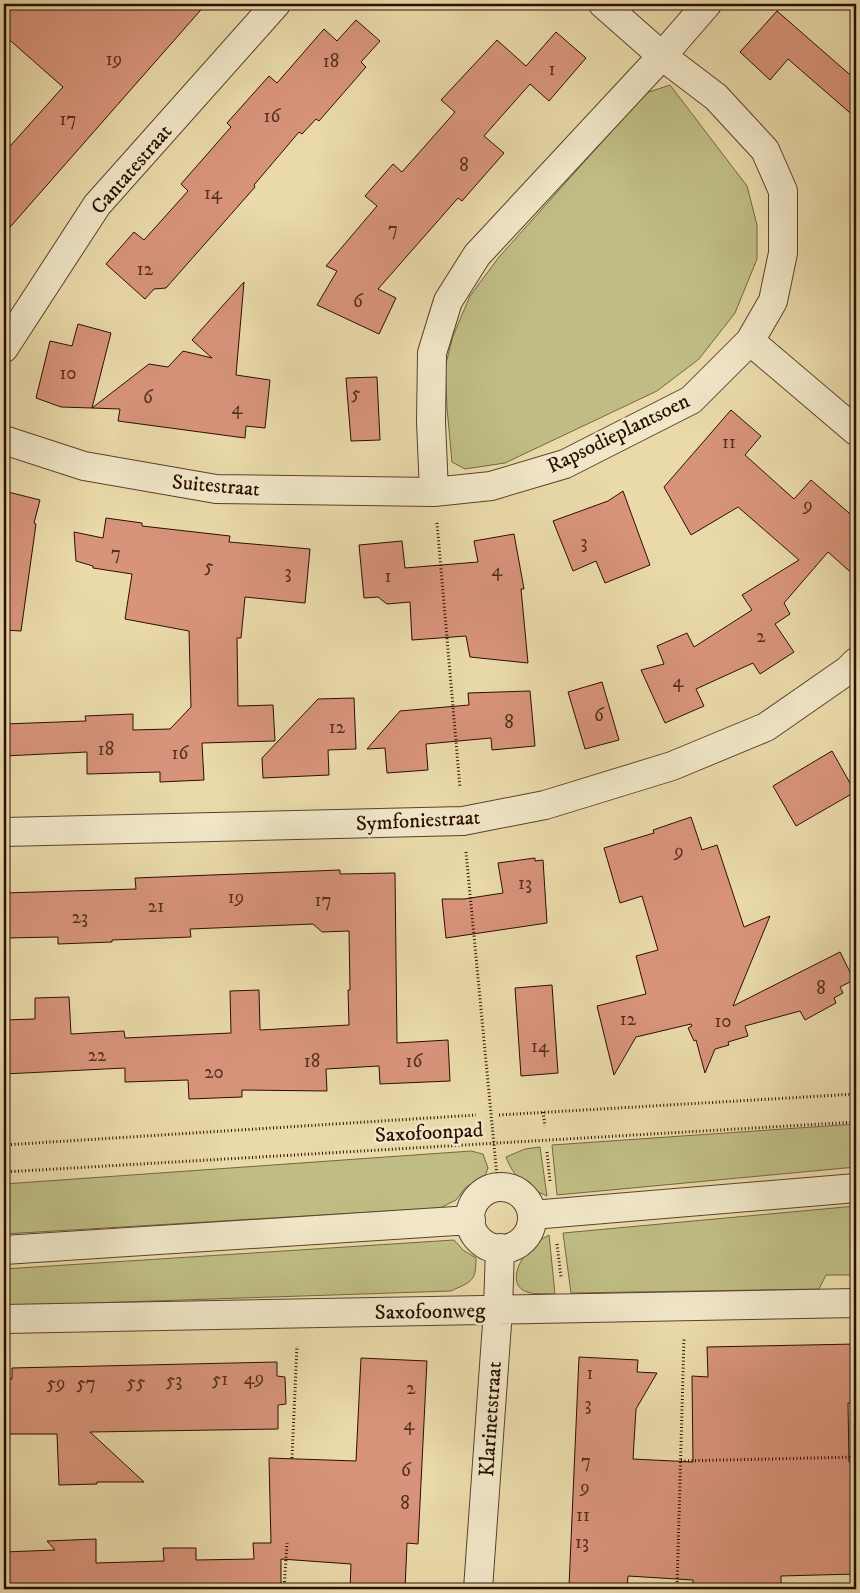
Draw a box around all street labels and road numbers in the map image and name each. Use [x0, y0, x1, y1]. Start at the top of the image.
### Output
street label: Cantatestraat [86, 119, 178, 220]
street label: Rapsodieplantsoen [543, 388, 694, 480]
street label: Suitestraat [171, 469, 261, 503]
street label: Symfoniestraat [355, 805, 481, 837]
street label: Saxofoonpad [374, 1117, 484, 1149]
street label: Saxofoonweg [375, 1298, 486, 1326]
street label: Klarinetstraat [474, 1360, 508, 1478]

